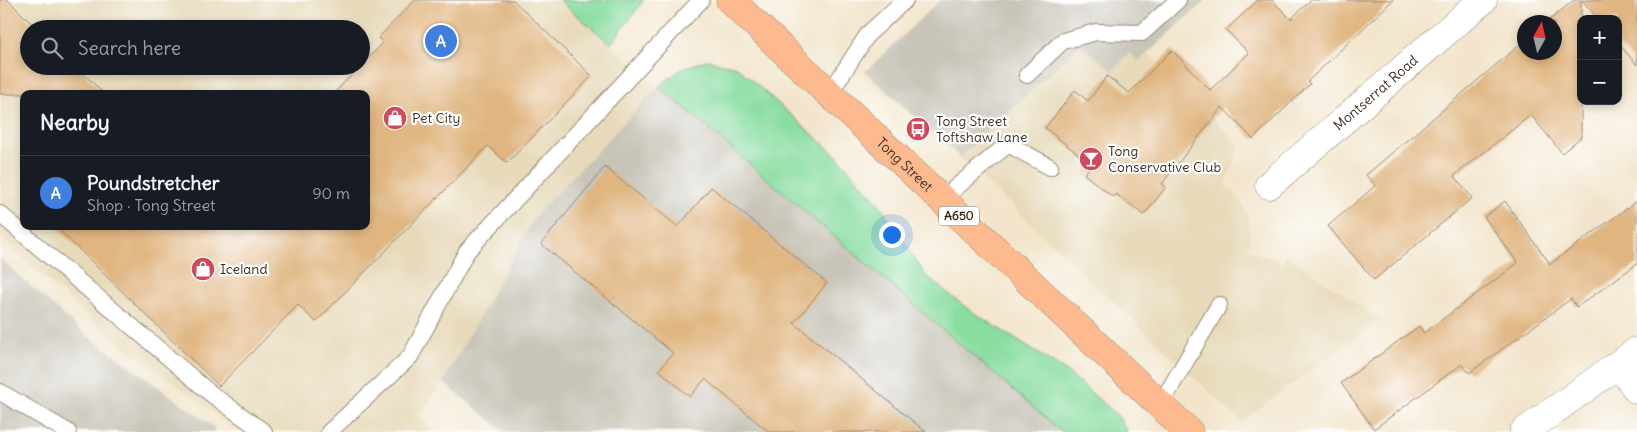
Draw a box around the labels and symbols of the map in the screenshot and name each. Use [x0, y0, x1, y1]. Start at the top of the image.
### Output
north arrow [1517, 15, 1562, 60]
pin: A [425, 22, 457, 60]
street label: Montserrat Road [1330, 51, 1422, 134]
shop icon: Pet City [382, 105, 408, 131]
place label: Pet City [412, 109, 461, 127]
place label: Tong Street Toftshaw Lane [936, 112, 1027, 146]
bus stop icon: Tong Street Toftshaw Lane [905, 116, 931, 142]
street label: Tong Street [873, 134, 937, 196]
place label: Tong Conservative Club [1108, 142, 1221, 176]
bar icon: Tong Conservative Club [1078, 146, 1104, 172]
road number: A650 [939, 207, 979, 226]
your location [879, 222, 905, 248]
shop icon: Iceland [190, 256, 216, 282]
place label: Iceland [220, 260, 268, 278]

